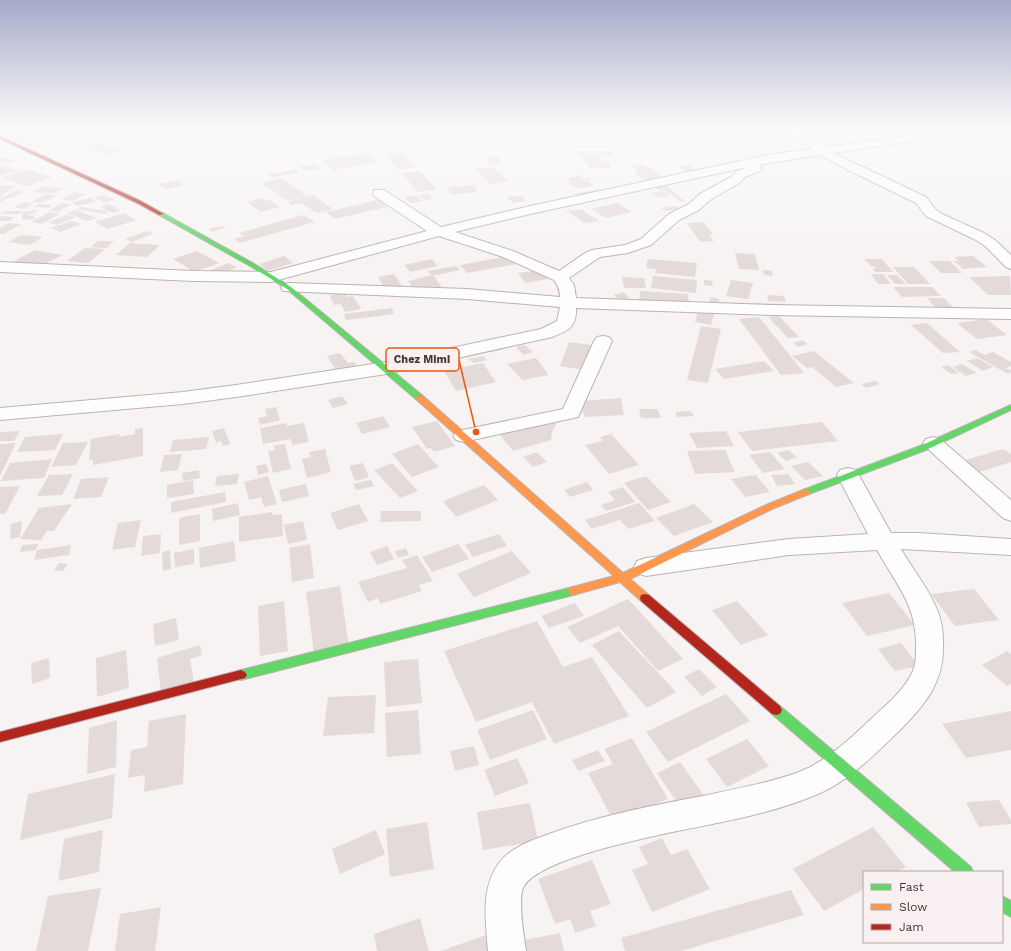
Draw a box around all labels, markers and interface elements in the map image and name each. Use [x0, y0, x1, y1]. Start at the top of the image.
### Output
callout: Chez Mimi [386, 348, 459, 371]
text: Chez Mimi [394, 353, 450, 366]
legend [863, 871, 1003, 943]
text: Fast [899, 880, 924, 894]
text: Slow [899, 900, 927, 914]
text: Jam [899, 920, 924, 934]

